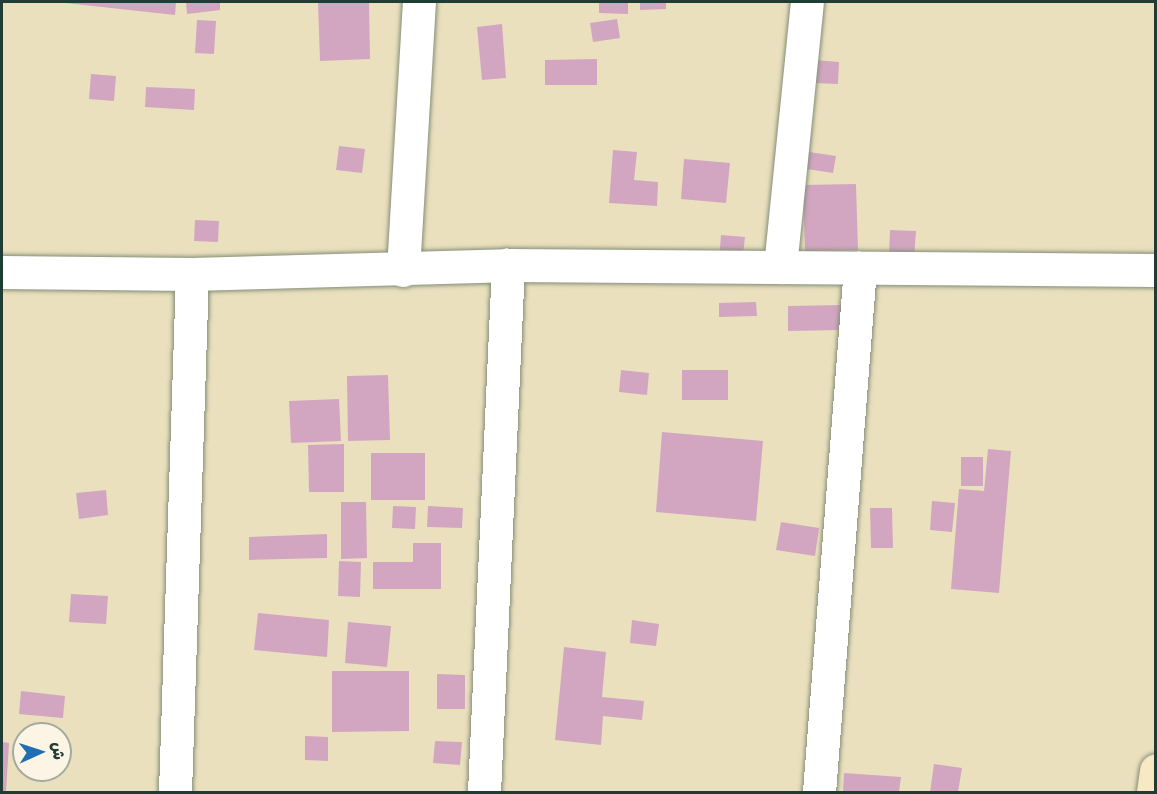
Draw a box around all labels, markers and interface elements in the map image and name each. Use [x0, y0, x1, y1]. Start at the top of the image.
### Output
north arrow [12, 722, 72, 782]
text: ش [48, 742, 69, 760]

